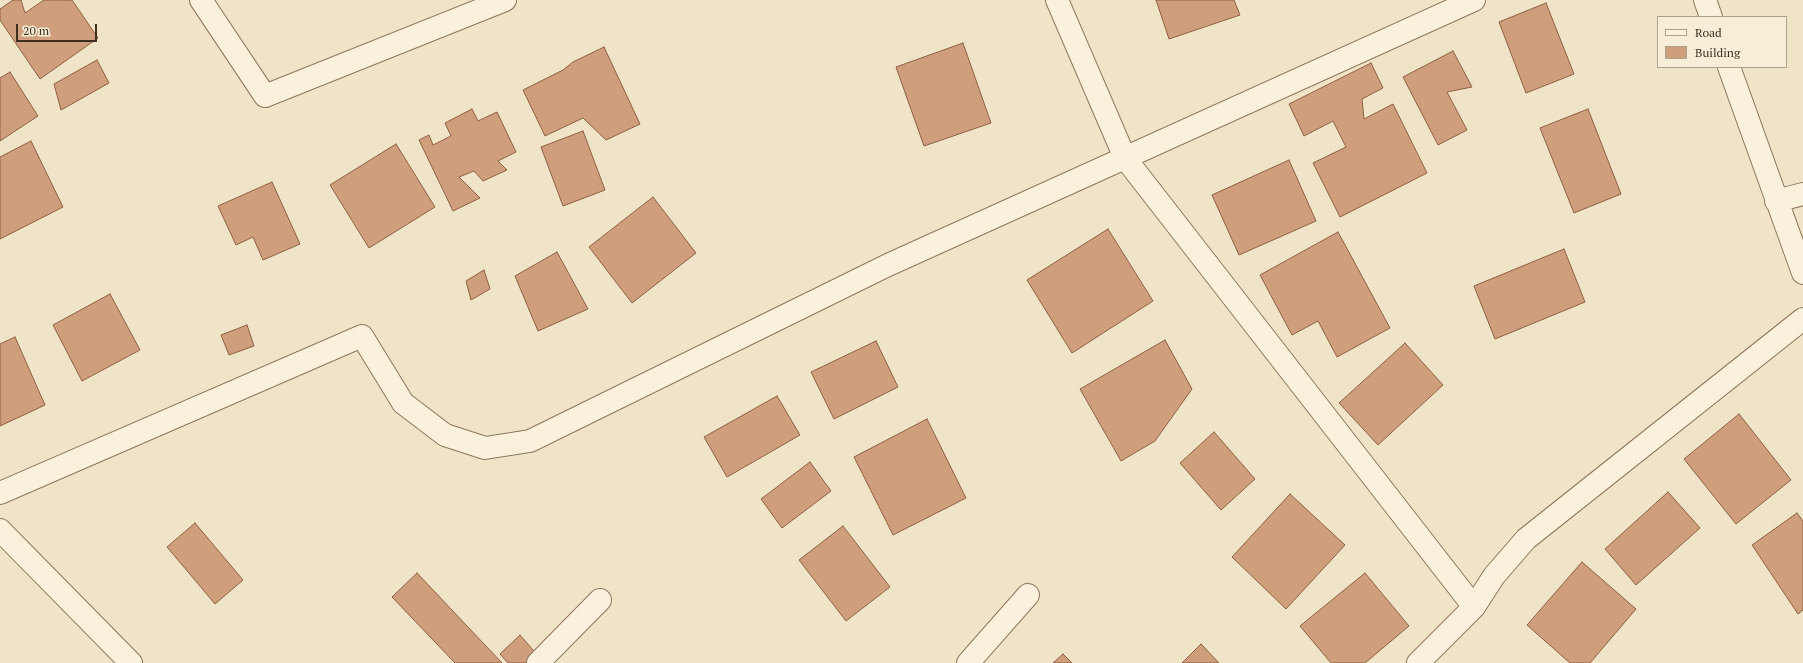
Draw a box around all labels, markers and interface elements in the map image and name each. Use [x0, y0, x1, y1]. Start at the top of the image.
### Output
scale bar [18, 16, 99, 42]
legend [1657, 16, 1787, 68]
text: 20 m [23, 23, 49, 38]
text: Road [1695, 25, 1722, 40]
text: Building [1695, 45, 1740, 60]

